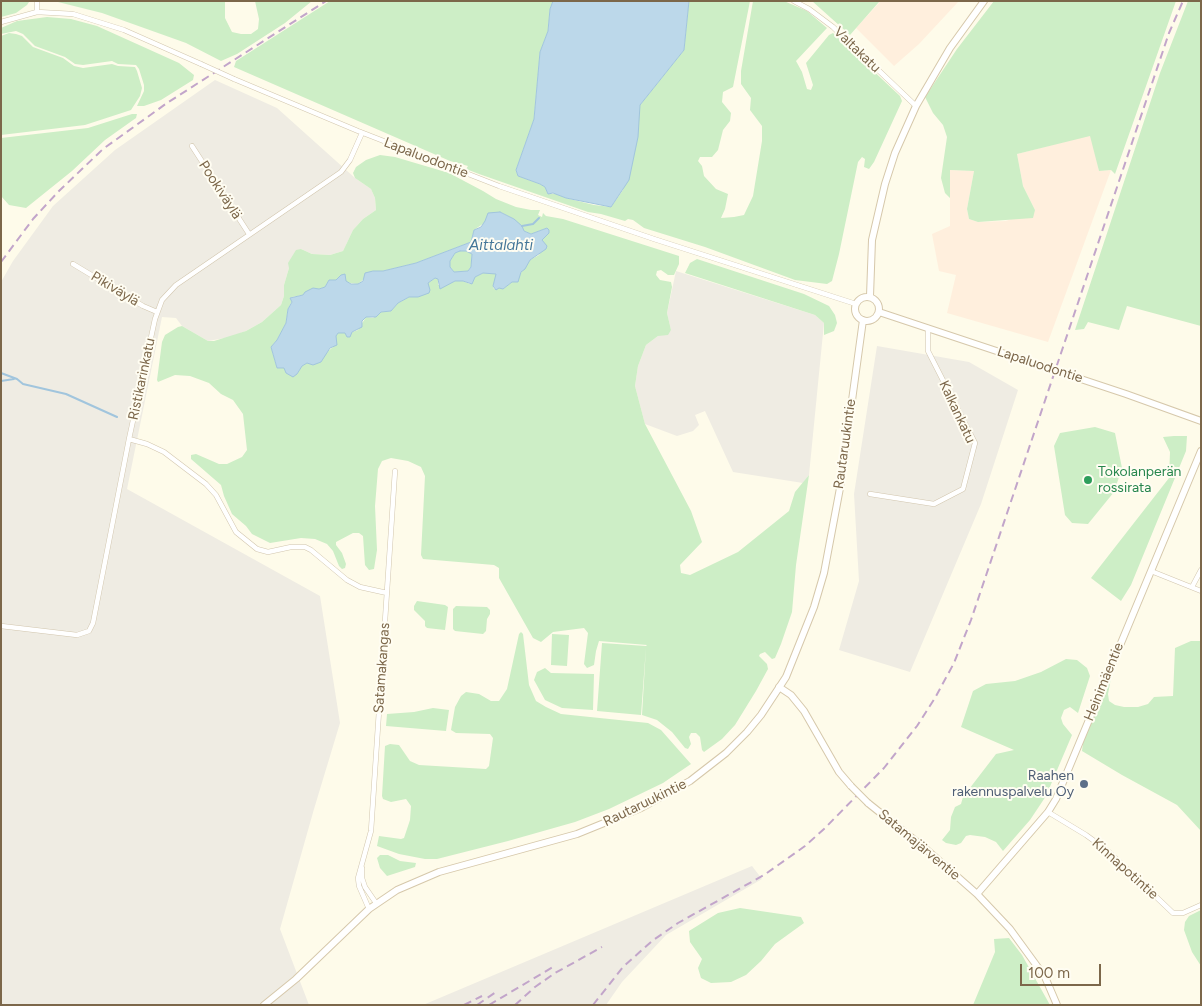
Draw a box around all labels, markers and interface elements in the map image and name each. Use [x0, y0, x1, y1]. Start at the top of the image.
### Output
street label: Valtakatu [830, 24, 884, 76]
street label: Lapaluodontie [381, 134, 471, 182]
street label: Pookiväylä [195, 158, 245, 222]
water label: Aittalahti [469, 237, 533, 255]
street label: Pikiväylä [88, 268, 142, 310]
street label: Ristikarinkatu [125, 336, 159, 422]
street label: Lapaluodontie [995, 343, 1085, 387]
street label: Kalkankatu [935, 378, 979, 446]
street label: Rautaruukintie [830, 398, 860, 490]
place label: Tokolanperän rossirata [1098, 464, 1181, 497]
marker: Tokolanperän rossirata [1082, 474, 1094, 486]
street label: Satamakangas [370, 622, 394, 714]
street label: Heinimäentie [1081, 640, 1127, 724]
place label: Raahen rakennuspalvelu Oy [952, 768, 1074, 800]
street label: Rautaruukintie [601, 776, 689, 830]
marker: Raahen rakennuspalvelu Oy [1078, 778, 1090, 790]
street label: Satamajärventie [875, 806, 963, 884]
street label: Kinnapotintie [1088, 835, 1162, 903]
scale bar [1022, 954, 1103, 986]
text: 100 m [1028, 964, 1070, 982]

